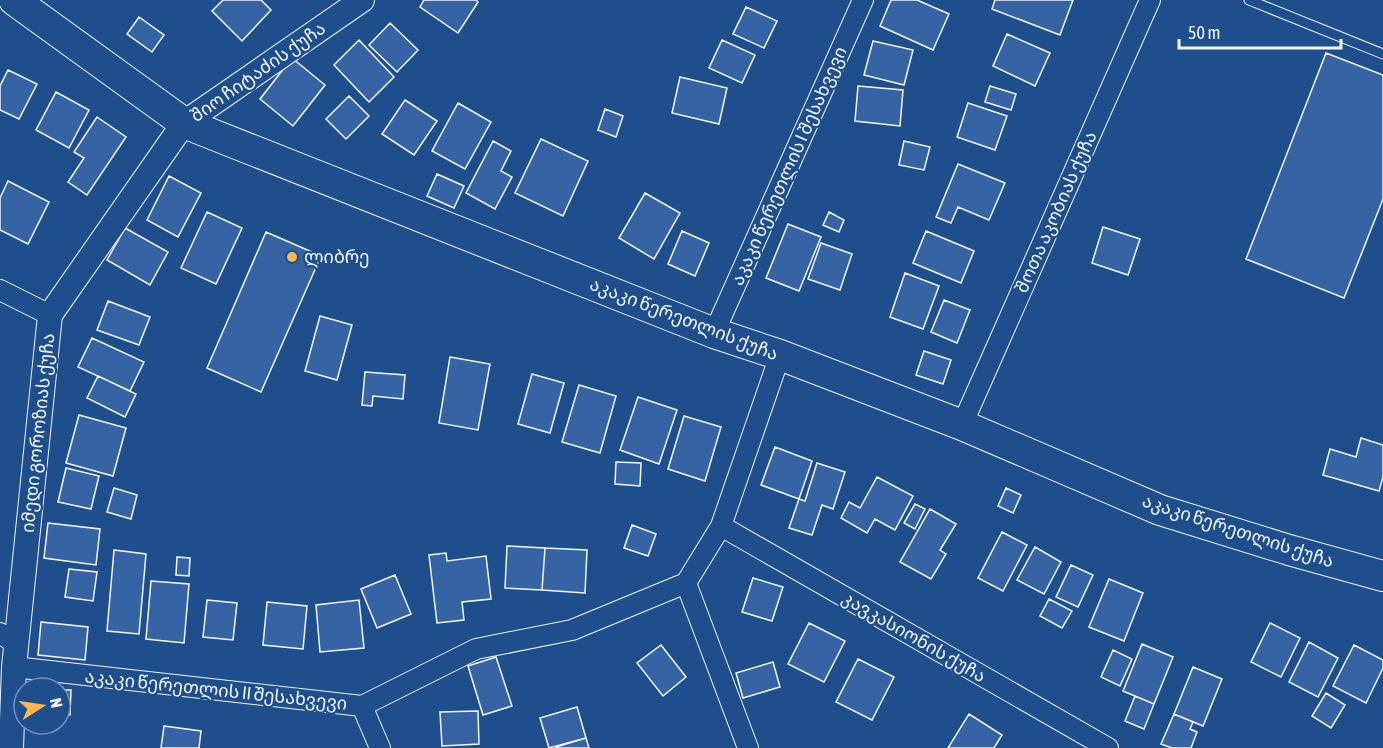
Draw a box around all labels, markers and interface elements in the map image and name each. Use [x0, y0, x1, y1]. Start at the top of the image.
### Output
scale bar [1179, 12, 1341, 50]
street label: შიო ჩიტაძის ქუჩა [186, 17, 330, 127]
text: 50 m [1188, 22, 1220, 43]
street label: აკაკი წერეთლის I შესახვევი [726, 43, 852, 289]
street label: შოთა აკობიას ქუჩა [1010, 128, 1102, 296]
place label: ლიბრე [304, 246, 370, 268]
marker: ლიბრე [285, 250, 299, 264]
street label: აკაკი წერეთლის ქუჩა [587, 273, 781, 365]
street label: იმედი გოროზიას ქუჩა [17, 332, 59, 534]
street label: აკაკი წერეთლის ქუჩა [1139, 490, 1337, 572]
street label: კავკასიონის ქუჩა [838, 587, 990, 687]
street label: აკაკი წერეთლის II შესახვევი [84, 665, 348, 715]
north arrow [12, 676, 72, 736]
text: N [47, 696, 66, 709]

